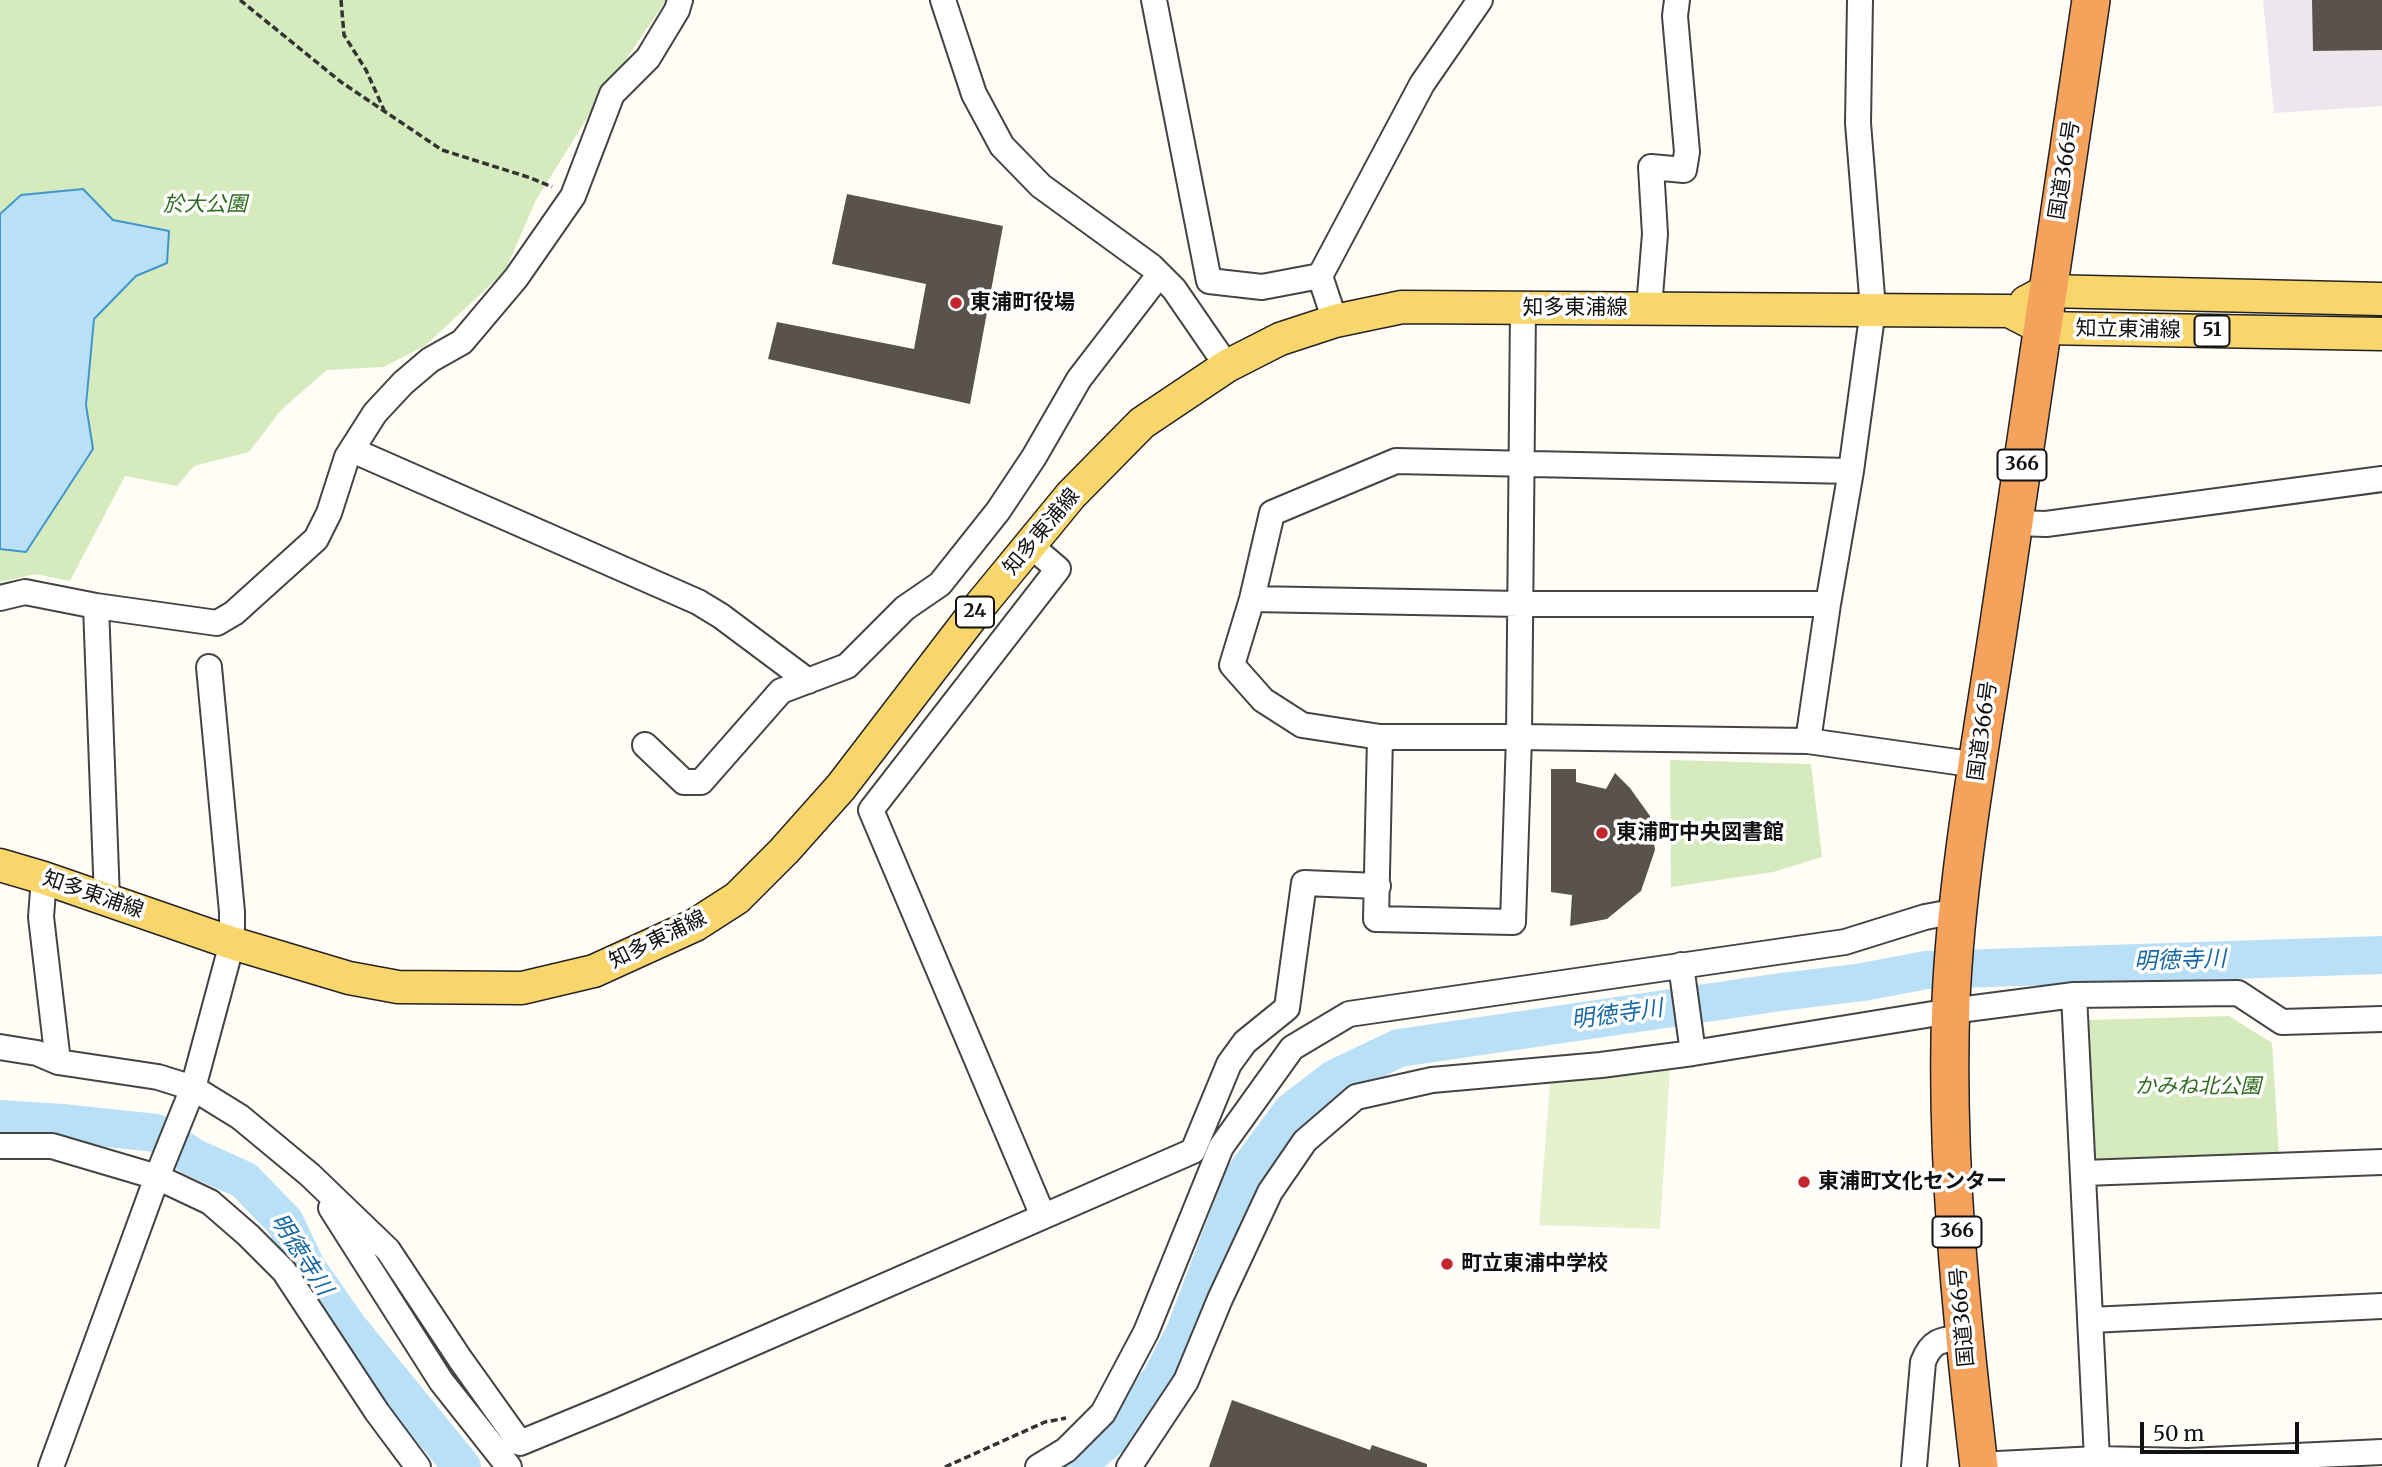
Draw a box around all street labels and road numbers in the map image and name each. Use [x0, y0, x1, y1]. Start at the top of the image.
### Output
street label: 国道366号 [2045, 119, 2085, 221]
street label: 知多東浦線 [1523, 295, 1627, 321]
street label: 知立東浦線 [2075, 316, 2181, 344]
road number: 51 [2194, 316, 2230, 346]
road number: 366 [1997, 450, 2046, 480]
street label: 知多東浦線 [999, 484, 1085, 580]
road number: 24 [956, 596, 994, 628]
street label: 国道366号 [1964, 680, 2002, 782]
street label: 知多東浦線 [39, 866, 147, 924]
street label: 知多東浦線 [605, 906, 711, 974]
road number: 366 [1932, 1216, 1982, 1248]
street label: 国道366号 [1946, 1266, 1980, 1368]

